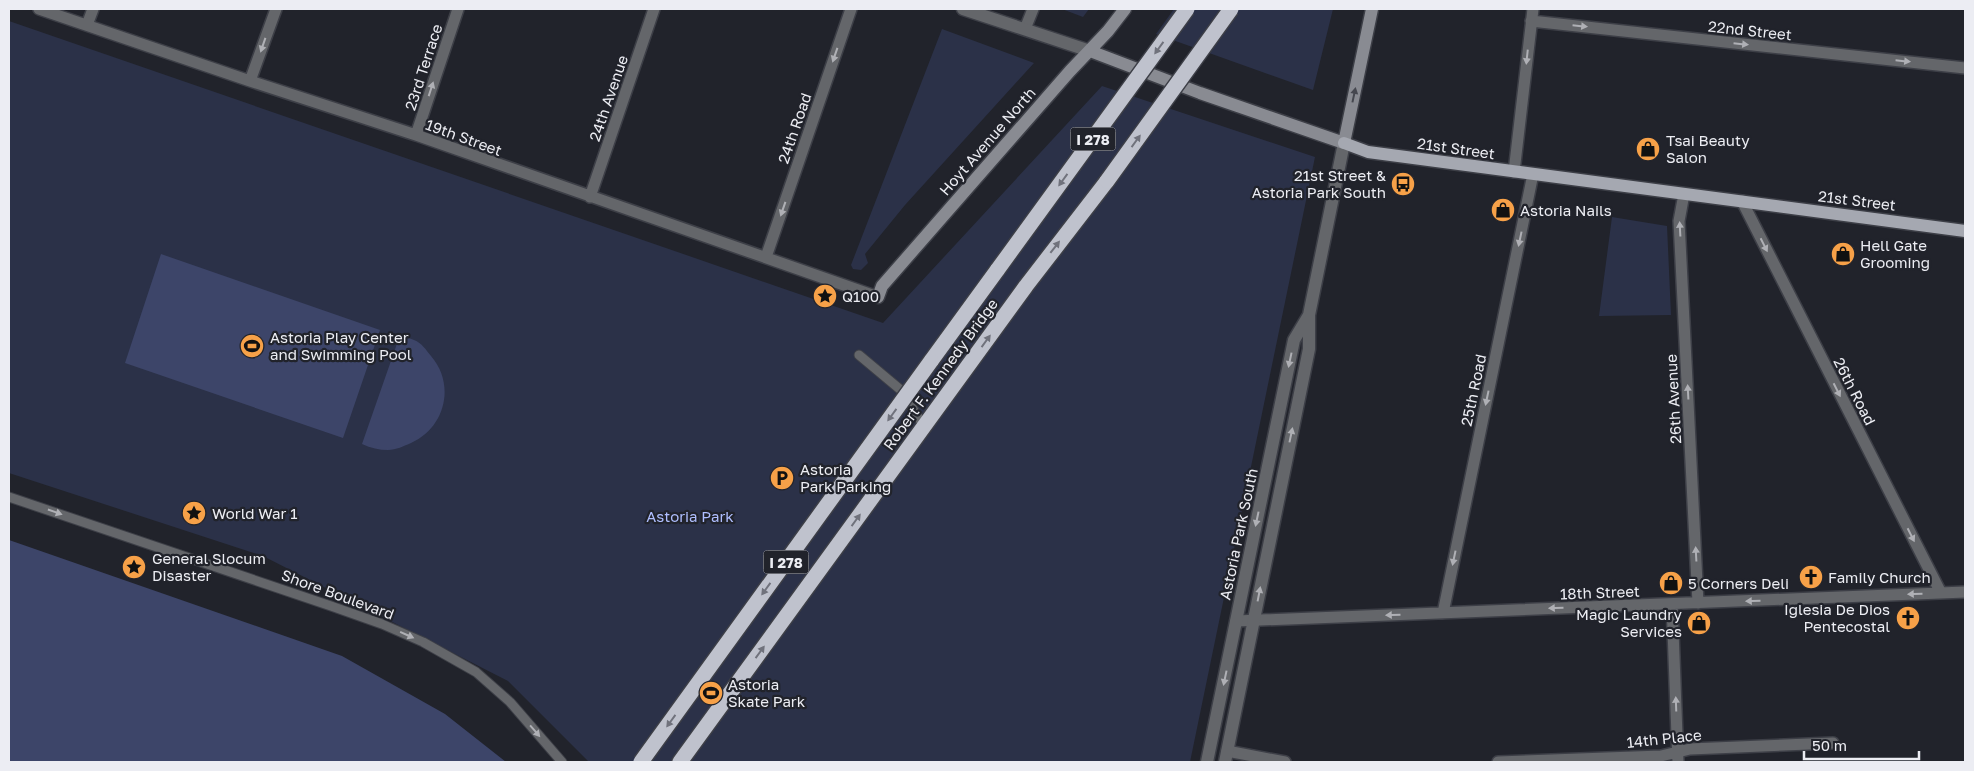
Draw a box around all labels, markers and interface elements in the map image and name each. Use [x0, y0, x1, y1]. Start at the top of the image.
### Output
street label: 22nd Street [1707, 17, 1793, 43]
street label: 23rd Terrace [401, 21, 446, 112]
one-way arrow [1572, 22, 1588, 30]
one-way arrow [259, 38, 267, 53]
one-way arrow [1734, 40, 1750, 48]
one-way arrow [1153, 41, 1164, 54]
one-way arrow [831, 48, 839, 63]
one-way arrow [1523, 50, 1531, 66]
street label: 24th Avenue [585, 52, 631, 143]
one-way arrow [1895, 57, 1911, 65]
one-way arrow [428, 81, 436, 96]
street label: Hoyt Avenue North [935, 83, 1039, 199]
one-way arrow [1350, 86, 1358, 102]
street label: 24th Road [774, 90, 814, 166]
street label: 19th Street [423, 115, 505, 159]
road number: I 278 [1070, 128, 1116, 150]
place label: Tsai Beauty Salon [1666, 131, 1750, 166]
street label: 21st Street [1416, 134, 1496, 162]
one-way arrow [1130, 135, 1140, 148]
shop icon: Tsai Beauty Salon [1635, 136, 1661, 162]
place label: 21st Street & Astoria Park South [1252, 166, 1386, 201]
bus stop icon: 21st Street & Astoria Park South [1390, 171, 1416, 197]
one-way arrow [1058, 173, 1068, 186]
street label: 21st Street [1817, 186, 1897, 214]
shop icon: Astoria Nails [1490, 197, 1516, 223]
one-way arrow [778, 201, 786, 216]
place label: Astoria Nails [1520, 201, 1612, 219]
one-way arrow [1675, 221, 1683, 237]
one-way arrow [1515, 232, 1523, 248]
place label: Hell Gate Grooming [1860, 236, 1930, 271]
one-way arrow [1760, 238, 1768, 252]
one-way arrow [1050, 241, 1061, 254]
shop icon: Hell Gate Grooming [1830, 241, 1856, 267]
place icon: Q100 [812, 283, 838, 309]
place label: Q100 [842, 287, 879, 305]
street label: Robert F. Kennedy Bridge [879, 295, 1001, 453]
place label: Astoria Play Center and Swimming Pool [270, 328, 412, 363]
sports icon: Astoria Play Center and Swimming Pool [239, 333, 265, 359]
one-way arrow [980, 335, 991, 348]
one-way arrow [1286, 352, 1294, 367]
street label: 25th Road [1457, 352, 1489, 428]
street label: 26th Avenue [1662, 353, 1684, 444]
street label: 26th Road [1830, 354, 1880, 428]
one-way arrow [1683, 383, 1691, 399]
one-way arrow [1833, 383, 1841, 397]
one-way arrow [1483, 391, 1491, 406]
one-way arrow [887, 408, 898, 421]
one-way arrow [1288, 427, 1296, 443]
place label: Astoria Park Parking [800, 460, 891, 495]
parking icon: Astoria Park Parking [769, 465, 795, 491]
street label: Astoria Park South [1215, 467, 1261, 601]
place icon: World War 1 [181, 500, 207, 526]
place label: World War 1 [212, 504, 297, 522]
park label: Astoria Park [646, 507, 734, 525]
one-way arrow [48, 508, 63, 516]
one-way arrow [1253, 511, 1261, 527]
one-way arrow [850, 514, 861, 527]
one-way arrow [1907, 527, 1915, 542]
one-way arrow [1692, 546, 1700, 562]
place label: General Slocum Disaster [152, 549, 266, 584]
road number: I 278 [764, 550, 808, 574]
one-way arrow [1450, 550, 1458, 565]
place icon: General Slocum Disaster [121, 554, 147, 580]
church icon: Family Church [1798, 564, 1824, 590]
street label: Shore Boulevard [279, 565, 397, 623]
place label: Family Church [1828, 568, 1931, 586]
shop icon: 5 Corners Deli [1658, 570, 1684, 596]
place label: 5 Corners Deli [1688, 574, 1789, 592]
one-way arrow [761, 582, 772, 595]
street label: 18th Street [1560, 582, 1640, 602]
one-way arrow [1255, 587, 1263, 602]
one-way arrow [1907, 591, 1923, 599]
one-way arrow [1745, 597, 1761, 605]
place label: Iglesia De Dios Pentecostal [1784, 600, 1890, 635]
one-way arrow [1547, 605, 1563, 613]
place label: Magic Laundry Services [1576, 605, 1683, 640]
church icon: Iglesia De Dios Pentecostal [1895, 605, 1921, 631]
shop icon: Magic Laundry Services [1686, 610, 1712, 636]
one-way arrow [1385, 611, 1401, 619]
one-way arrow [400, 631, 414, 639]
one-way arrow [755, 645, 765, 659]
one-way arrow [1220, 670, 1228, 686]
place label: Astoria Skate Park [728, 675, 806, 710]
sports icon: Astoria Skate Park [698, 680, 724, 706]
one-way arrow [1672, 696, 1680, 712]
one-way arrow [666, 714, 676, 728]
one-way arrow [530, 724, 541, 737]
street label: 14th Place [1626, 725, 1703, 751]
scale bar [1804, 728, 1919, 760]
text: 50 m [1812, 736, 1847, 754]

